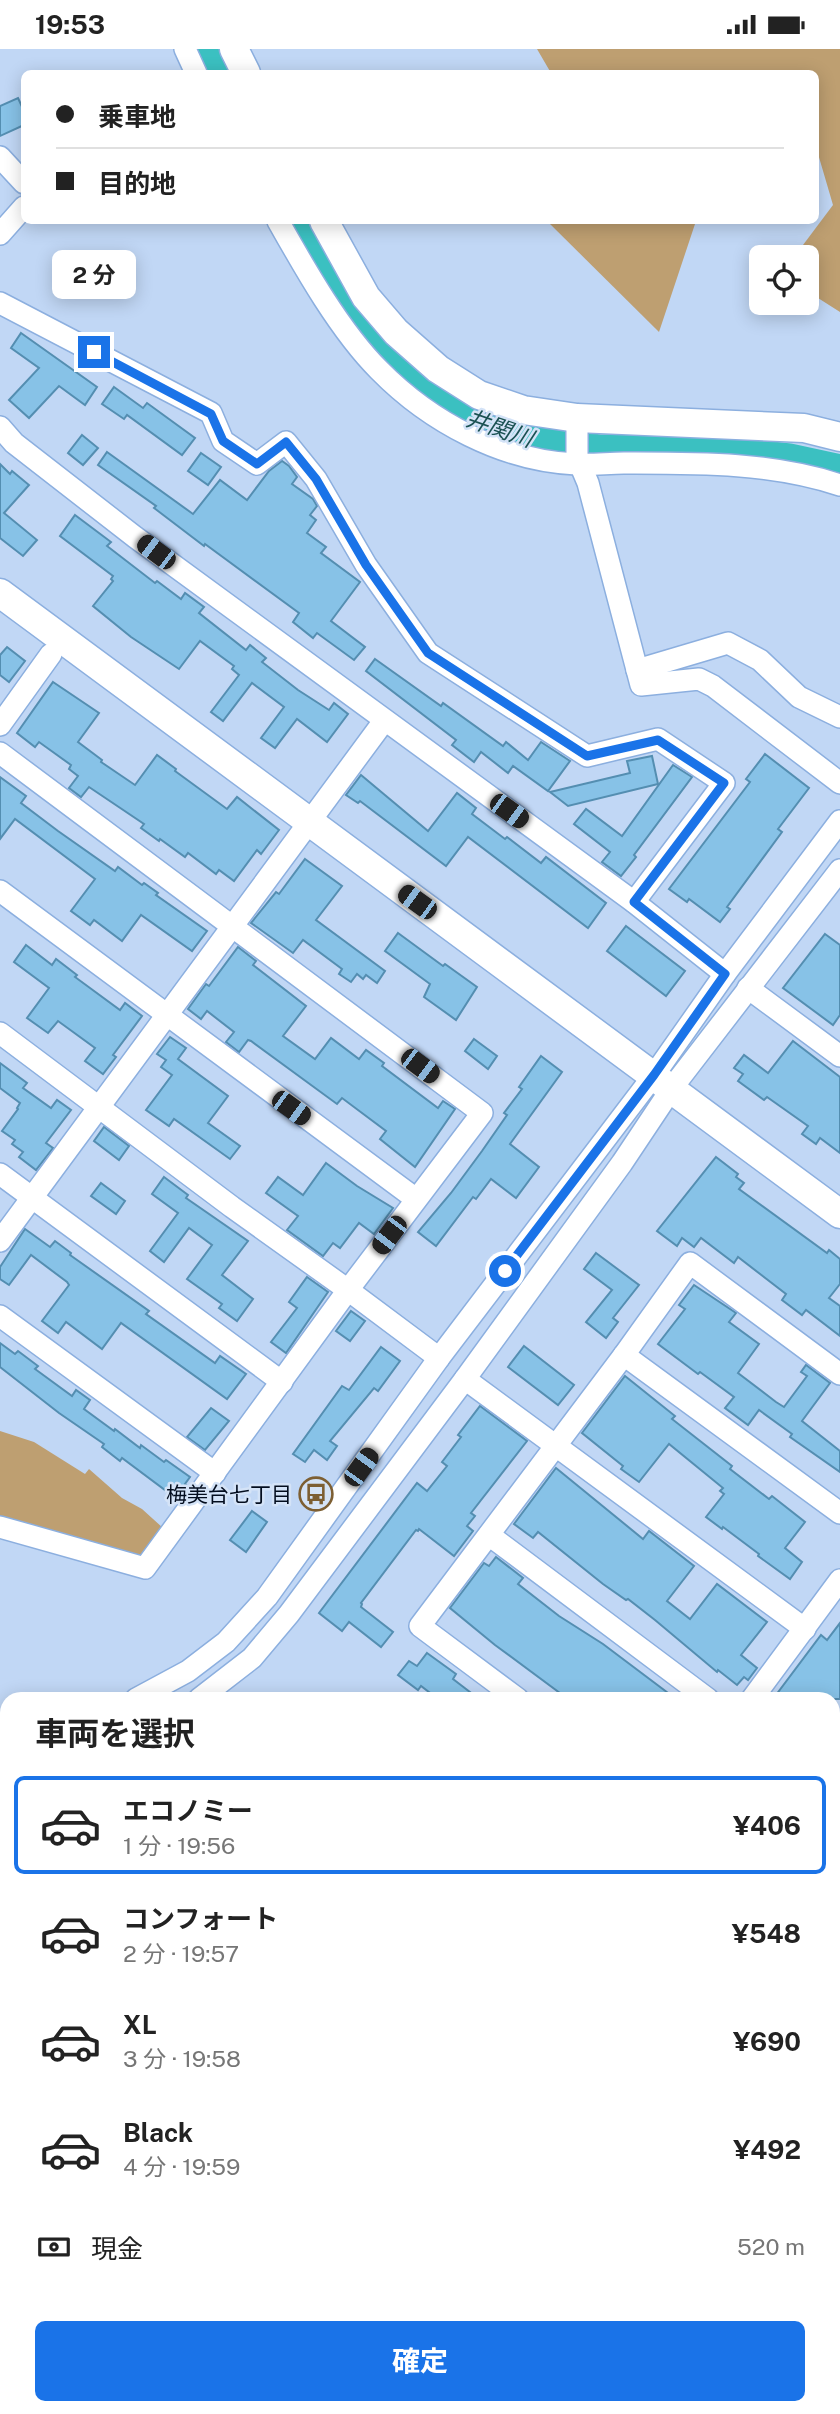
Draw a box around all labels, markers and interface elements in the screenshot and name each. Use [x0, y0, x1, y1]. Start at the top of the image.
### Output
text: 19:53 [35, 9, 105, 40]
text: 乗車地 [98, 101, 176, 132]
text: 目的地 [98, 168, 176, 199]
map controls [749, 245, 819, 315]
button: locate [749, 245, 819, 315]
callout: 2 分 [52, 251, 136, 299]
text: 2 分 [73, 261, 115, 288]
route end [78, 336, 110, 368]
water label: 井関川 [463, 404, 540, 453]
car [133, 531, 180, 573]
car [486, 790, 533, 832]
car [394, 881, 441, 923]
car [397, 1045, 444, 1087]
car [268, 1087, 315, 1129]
car [368, 1212, 411, 1258]
route start [489, 1255, 521, 1287]
car [341, 1444, 382, 1490]
bus stop icon: 梅美台七丁目 [297, 1475, 335, 1513]
place label: 梅美台七丁目 [166, 1482, 292, 1507]
text: 車両を選択 [35, 1715, 195, 1752]
icon: car [39, 1794, 102, 1857]
text: エコノミー [123, 1795, 253, 1826]
text: ¥406 [733, 1810, 801, 1841]
text: 1 分 · 19:56 [123, 1832, 235, 1859]
icon: car [39, 1902, 102, 1965]
text: コンフォート [123, 1903, 278, 1934]
text: ¥548 [732, 1918, 801, 1949]
text: 2 分 · 19:57 [123, 1940, 239, 1967]
text: XL [123, 2009, 157, 2040]
icon: car [39, 2010, 102, 2073]
text: ¥690 [733, 2026, 801, 2057]
text: 3 分 · 19:58 [123, 2045, 241, 2072]
text: Black [123, 2117, 193, 2148]
icon: car [39, 2118, 102, 2181]
text: ¥492 [733, 2134, 801, 2165]
text: 4 分 · 19:59 [123, 2153, 240, 2180]
icon: cash [35, 2228, 73, 2266]
text: 現金 [91, 2233, 143, 2264]
text: 520 m [737, 2233, 805, 2260]
button: 確定 [35, 2321, 805, 2401]

